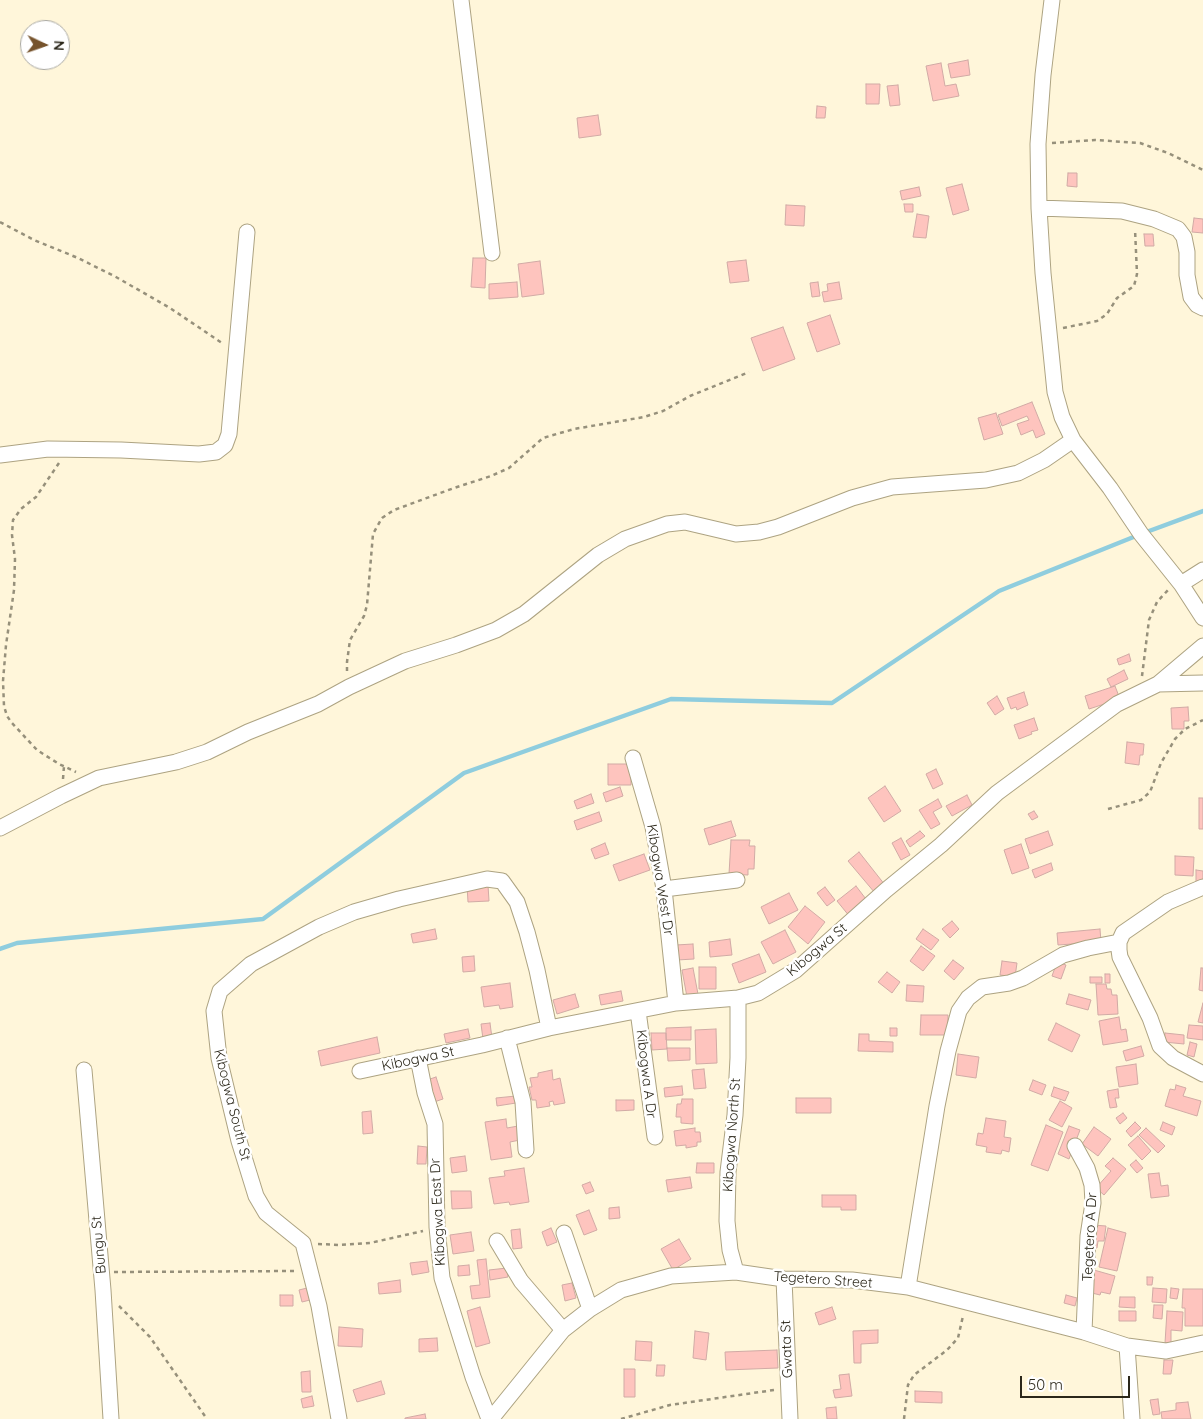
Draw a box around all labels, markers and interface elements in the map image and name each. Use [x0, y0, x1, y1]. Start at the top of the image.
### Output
north arrow [20, 20, 70, 70]
text: N [50, 40, 68, 51]
street label: Kibogwa West Dr [643, 823, 677, 937]
street label: Kibogwa St [783, 920, 851, 980]
street label: Kibogwa A Dr [632, 1029, 660, 1119]
street label: Kibogwa St [380, 1043, 456, 1075]
street label: Kibogwa South St [210, 1047, 254, 1163]
street label: Kibogwa North St [720, 1077, 744, 1193]
street label: Kibogwa East Dr [427, 1158, 449, 1266]
street label: Tegetero A Dr [1079, 1192, 1101, 1282]
street label: Bungu St [88, 1215, 110, 1275]
street label: Tegetero Street [773, 1268, 873, 1292]
street label: Gwata St [778, 1319, 796, 1379]
scale bar [1023, 1366, 1133, 1398]
text: 50 m [1028, 1375, 1063, 1394]

